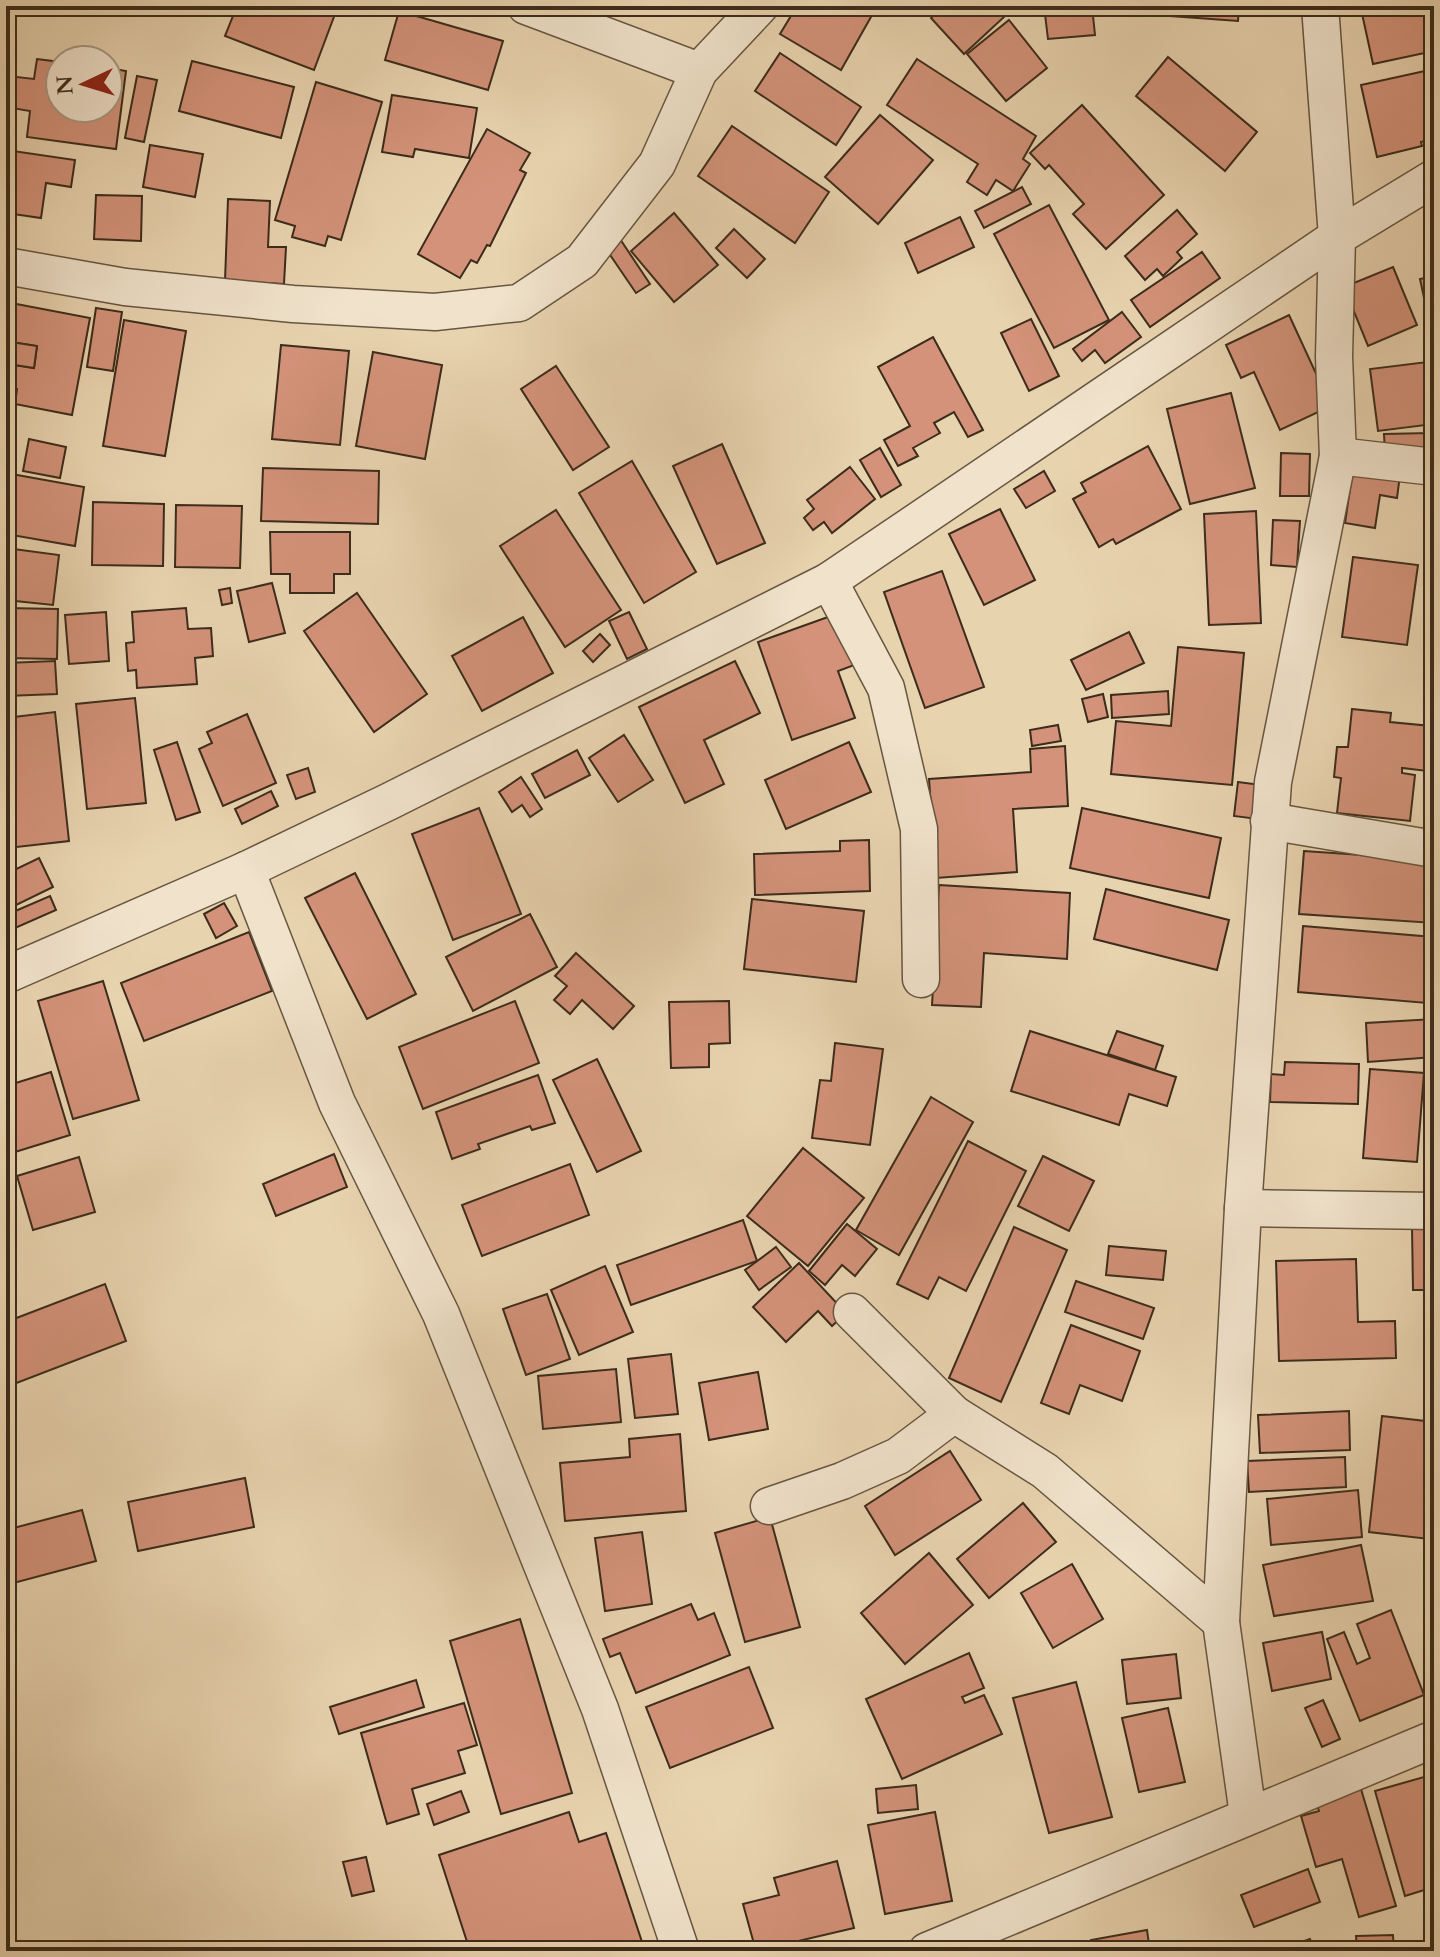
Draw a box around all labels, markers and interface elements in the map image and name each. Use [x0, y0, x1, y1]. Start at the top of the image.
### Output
north arrow [44, 44, 124, 124]
text: N [49, 75, 81, 96]

